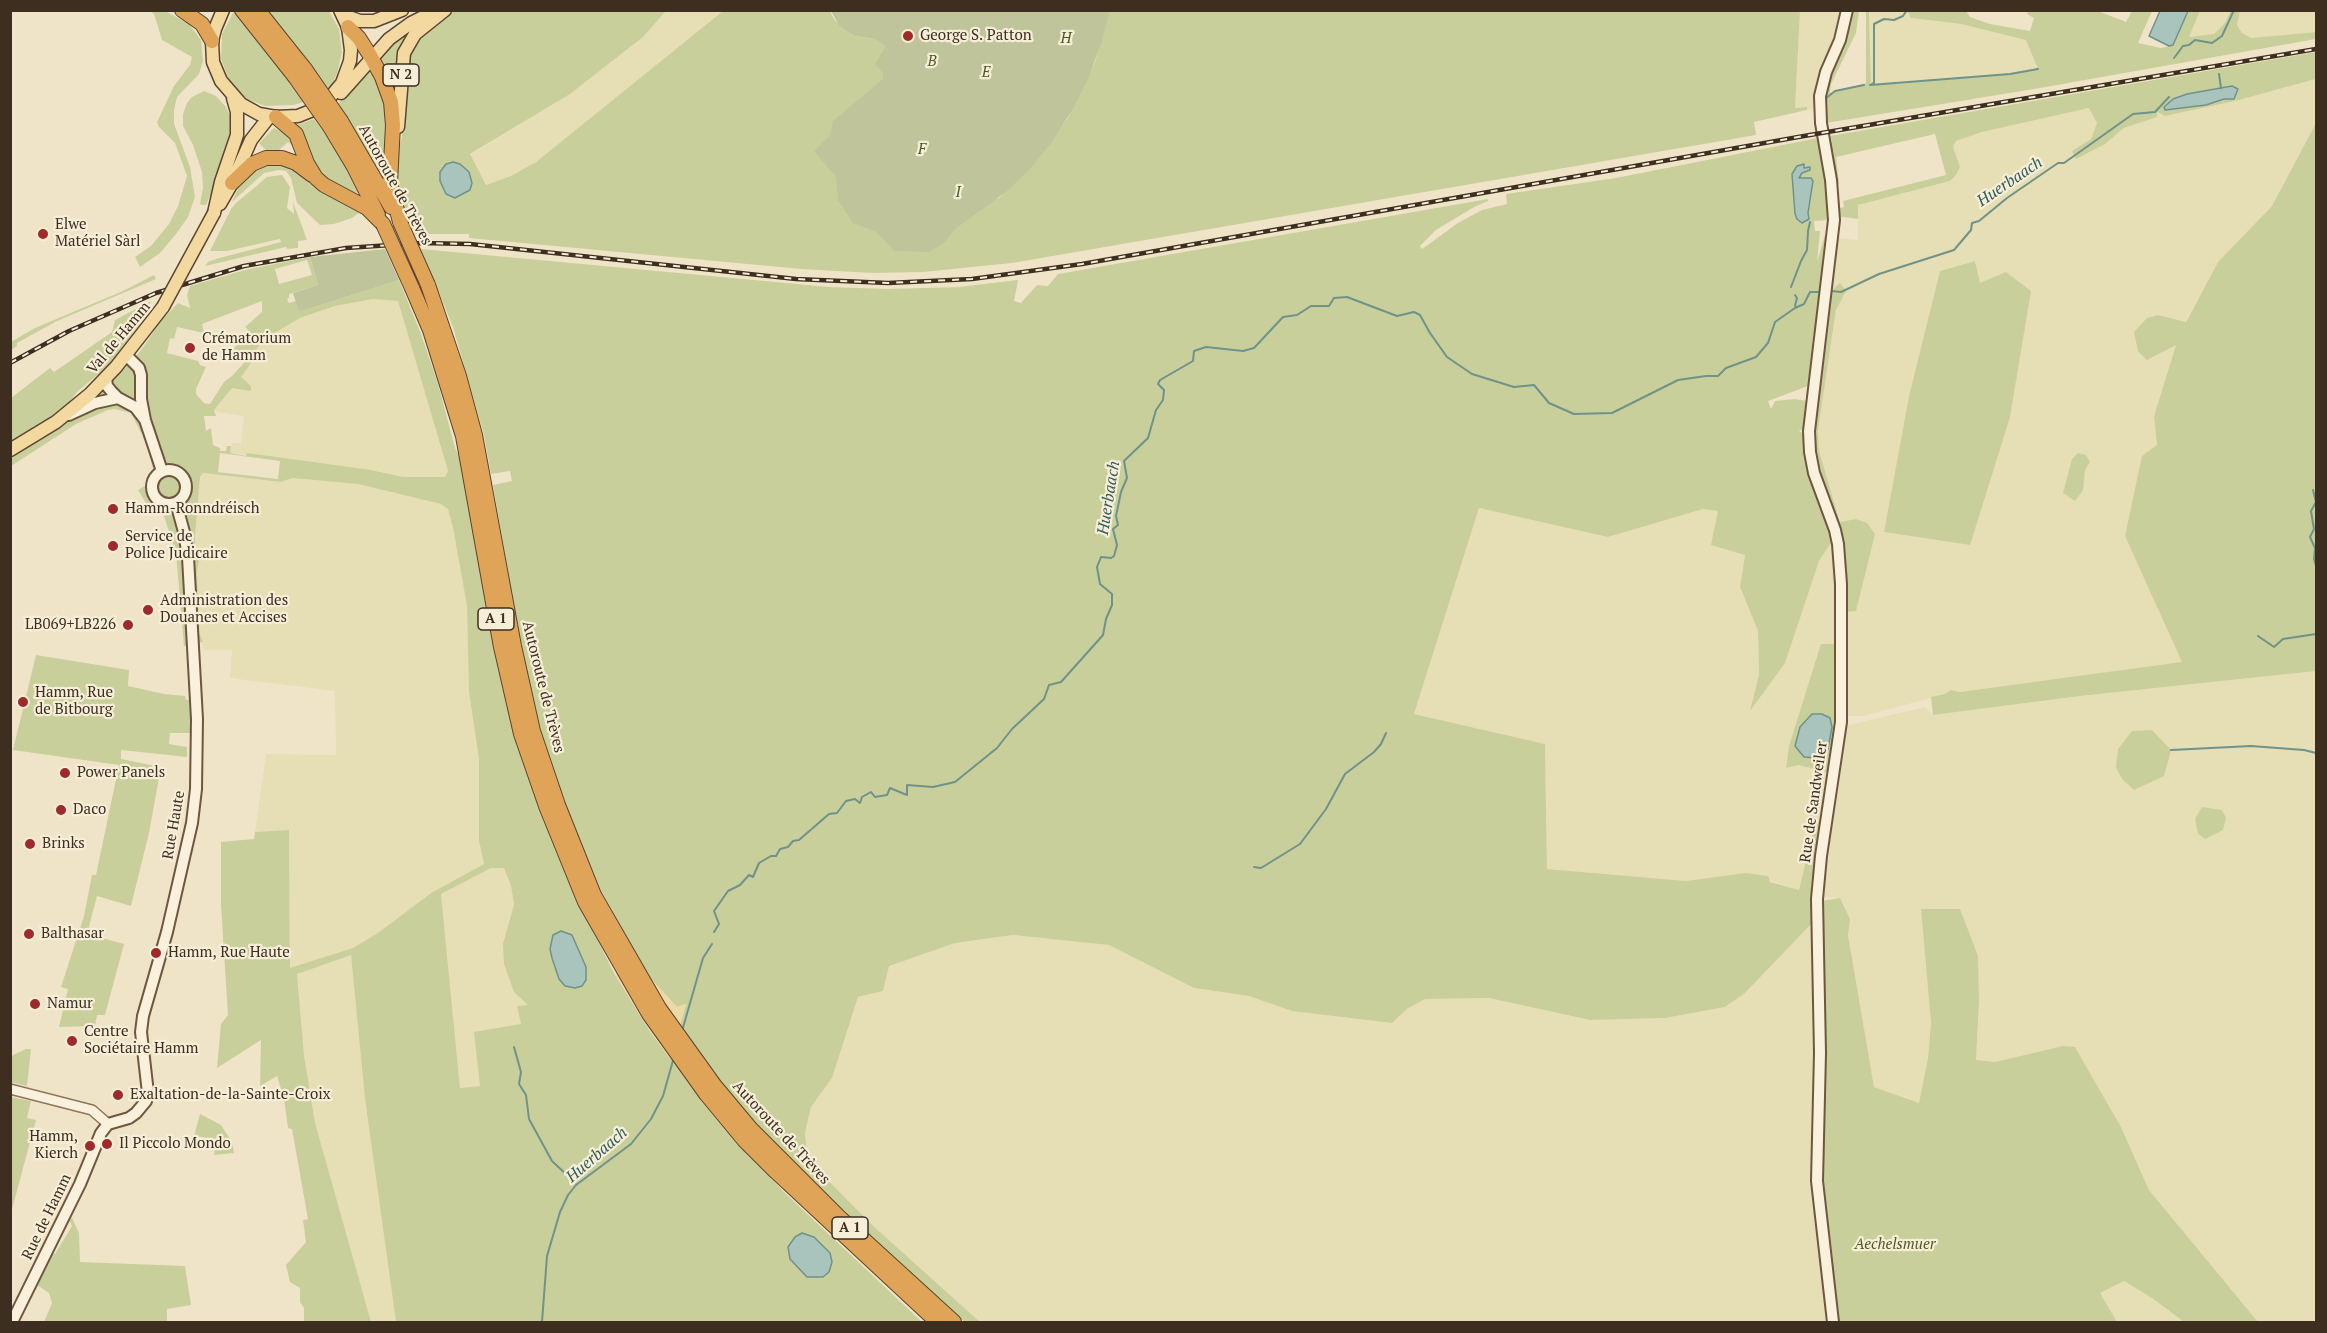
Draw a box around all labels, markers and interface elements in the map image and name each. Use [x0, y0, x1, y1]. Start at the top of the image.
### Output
place label: George S. Patton [920, 27, 1032, 45]
marker: George S. Patton [901, 29, 915, 43]
park label: H [1061, 30, 1071, 48]
park label: B [927, 53, 937, 71]
road number: N 2 [383, 64, 419, 86]
park label: E [982, 64, 990, 82]
street label: Autoroute de Trèves [354, 122, 436, 248]
park label: F [918, 141, 926, 159]
water label: Huerbaach [1974, 153, 2046, 211]
park label: I [955, 184, 961, 202]
place label: Elwe Matériel Sàrl [55, 216, 141, 251]
marker: Elwe Matériel Sàrl [36, 227, 50, 241]
street label: Val de Hamm [84, 298, 154, 378]
place label: Crématorium de Hamm [202, 330, 291, 365]
marker: Crématorium de Hamm [183, 341, 197, 355]
water label: Huerbaach [1094, 460, 1124, 536]
place label: Hamm-Ronndréisch [125, 500, 260, 518]
marker: Hamm-Ronndréisch [106, 502, 120, 516]
place label: Service de Police Judicaire [125, 528, 228, 563]
marker: Service de Police Judicaire [106, 539, 120, 553]
place label: Administration des Douanes et Accises [160, 592, 288, 627]
marker: Administration des Douanes et Accises [141, 603, 155, 617]
road number: A 1 [478, 608, 514, 630]
place label: LB069+LB226 [25, 616, 116, 634]
marker: LB069+LB226 [121, 618, 135, 632]
street label: Autoroute de Trèves [518, 619, 568, 755]
place label: Hamm, Rue de Bitbourg [35, 684, 113, 719]
marker: Hamm, Rue de Bitbourg [16, 695, 30, 709]
street label: Rue de Sandweiler [1797, 740, 1831, 864]
place label: Power Panels [77, 764, 165, 782]
marker: Power Panels [58, 766, 72, 780]
street label: Rue Haute [159, 789, 189, 861]
place label: Daco [73, 801, 106, 819]
marker: Daco [54, 803, 68, 817]
place label: Brinks [42, 835, 85, 853]
marker: Brinks [23, 837, 37, 851]
place label: Balthasar [41, 925, 104, 943]
marker: Balthasar [22, 927, 36, 941]
place label: Hamm, Rue Haute [168, 944, 290, 962]
marker: Hamm, Rue Haute [149, 946, 163, 960]
place label: Namur [47, 995, 93, 1013]
marker: Namur [28, 997, 42, 1011]
place label: Centre Sociétaire Hamm [84, 1023, 198, 1058]
marker: Centre Sociétaire Hamm [65, 1034, 79, 1048]
street label: Autoroute de Trèves [728, 1078, 834, 1188]
place label: Exaltation-de-la-Sainte-Croix [130, 1086, 331, 1104]
marker: Exaltation-de-la-Sainte-Croix [111, 1088, 125, 1102]
water label: Huerbaach [563, 1123, 631, 1187]
place label: Hamm, Kierch [29, 1128, 78, 1163]
place label: Il Piccolo Mondo [119, 1135, 231, 1153]
marker: Il Piccolo Mondo [100, 1137, 114, 1151]
marker: Hamm, Kierch [83, 1139, 97, 1153]
street label: Rue de Hamm [18, 1171, 76, 1263]
road number: A 1 [832, 1217, 868, 1239]
park label: Aechelsmuer [1854, 1236, 1936, 1254]

